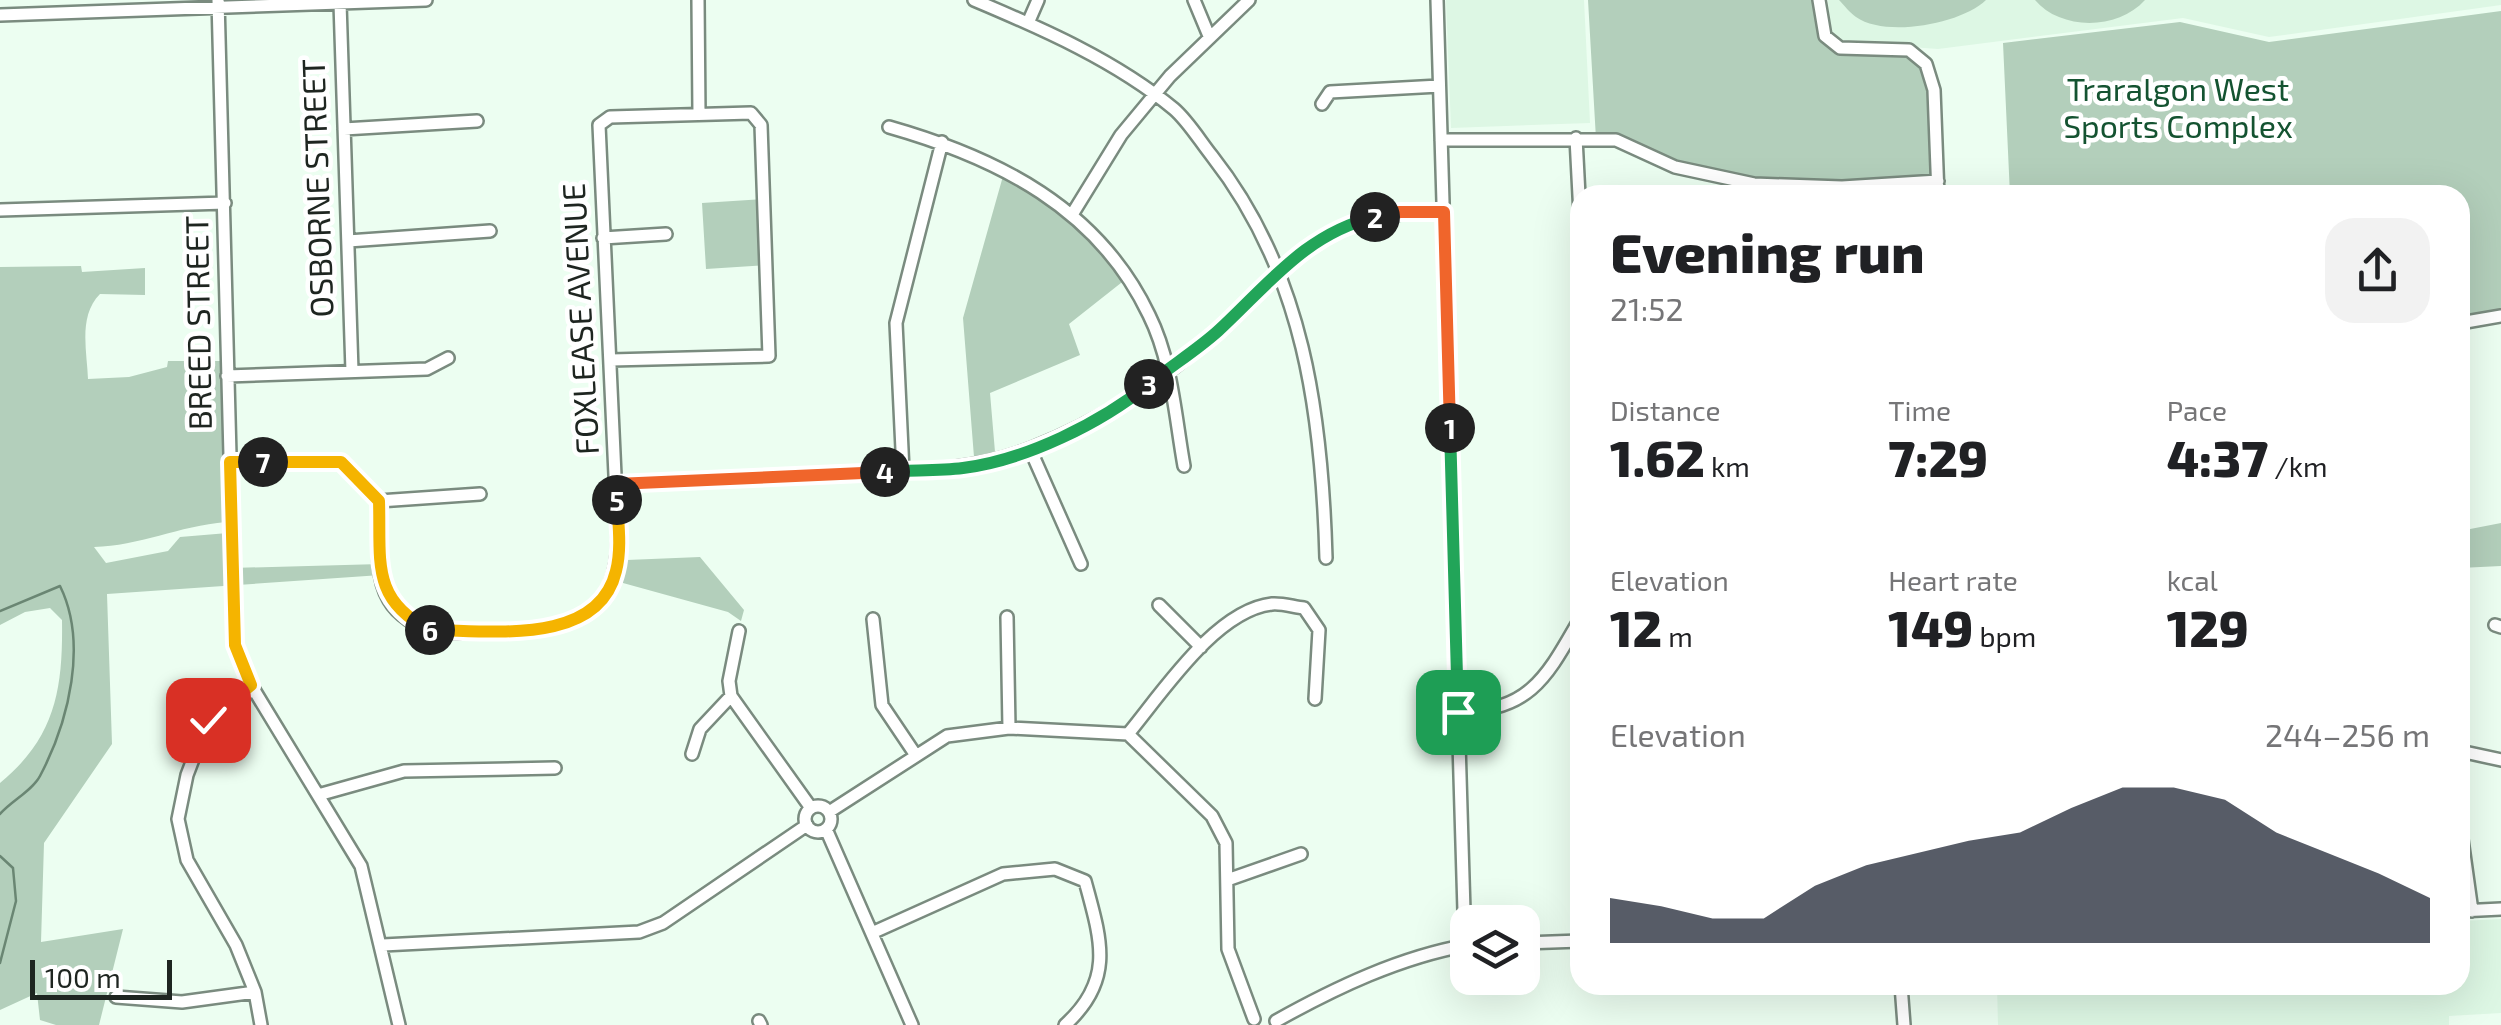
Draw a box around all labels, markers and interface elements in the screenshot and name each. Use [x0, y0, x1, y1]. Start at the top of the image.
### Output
street label: OSBORNE STREET [292, 58, 340, 318]
park label: Traralgon West Sports Complex [2063, 69, 2293, 144]
street label: FOXLEASE AVENUE [553, 182, 605, 456]
pin: 2 [1350, 192, 1400, 242]
text: 2 [1367, 200, 1383, 234]
street label: BREED STREET [176, 215, 218, 431]
text: Evening run [1610, 218, 1925, 284]
button: share [2325, 218, 2430, 323]
text: 21:52 [1610, 289, 1683, 327]
pin: 3 [1124, 359, 1174, 409]
text: 3 [1141, 367, 1157, 401]
text: Distance [1610, 393, 1721, 427]
text: Time [1888, 393, 1951, 427]
text: Pace [2167, 393, 2227, 427]
pin: 1 [1425, 403, 1475, 453]
text: 1 [1444, 411, 1456, 445]
text: 1.62 [1610, 427, 1705, 487]
text: 7:29 [1888, 427, 1988, 487]
text: 4:37 [2167, 427, 2268, 487]
pin: 7 [238, 437, 288, 487]
text: 7 [256, 445, 270, 479]
pin: 4 [860, 447, 910, 497]
text: km [1705, 449, 1750, 483]
text: /km [2268, 449, 2327, 483]
text: 4 [876, 455, 894, 489]
pin: 5 [592, 475, 642, 525]
text: 5 [609, 483, 625, 517]
text: Elevation [1610, 563, 1729, 597]
text: Heart rate [1888, 563, 2018, 597]
text: kcal [2167, 563, 2218, 597]
text: 12 [1610, 597, 1662, 657]
text: 149 [1888, 597, 1973, 657]
text: 129 [2167, 597, 2249, 657]
pin: 6 [405, 605, 455, 655]
text: 6 [422, 613, 438, 647]
text: m [1662, 619, 1693, 653]
text: bpm [1973, 619, 2036, 653]
pin [1416, 670, 1501, 755]
pin [166, 678, 251, 763]
icon: arrive [1431, 685, 1486, 740]
icon: check [181, 693, 236, 748]
text: Elevation [1610, 715, 1746, 753]
text: 244–256 m [2265, 715, 2430, 753]
map controls [1450, 905, 1540, 995]
button: layers [1450, 905, 1540, 995]
scale bar [30, 955, 172, 1000]
text: 100 m [45, 960, 121, 994]

